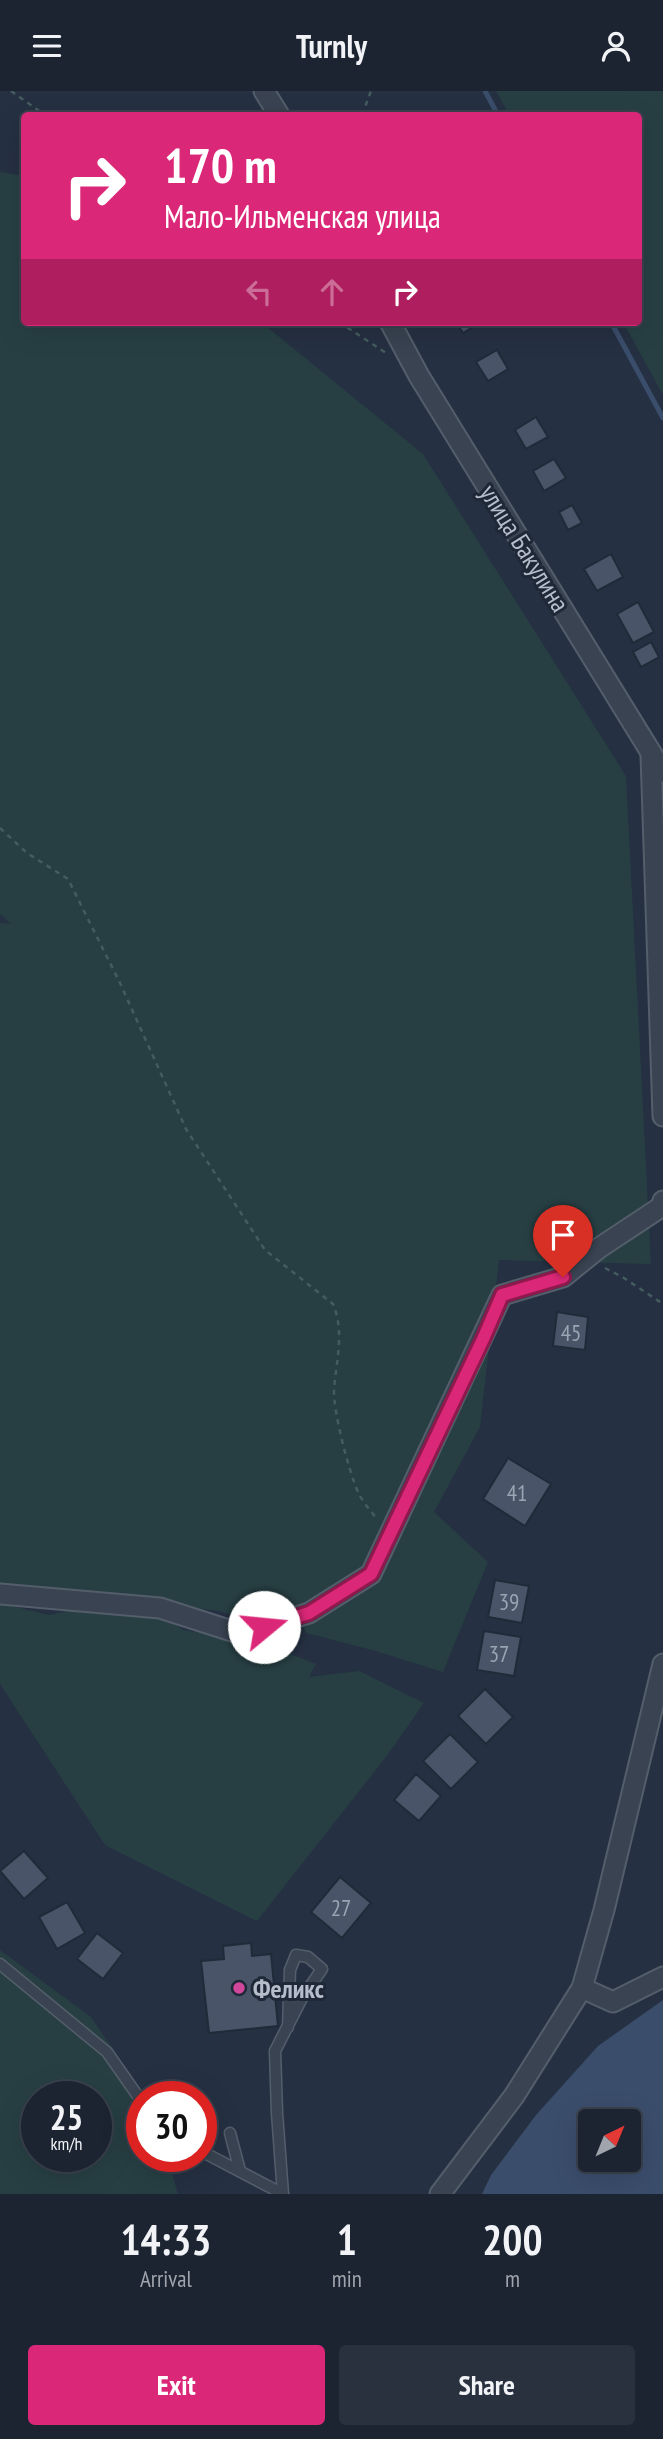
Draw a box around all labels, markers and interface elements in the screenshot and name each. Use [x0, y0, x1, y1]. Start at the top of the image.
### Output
text: Turnly [296, 25, 367, 67]
icon: menu [28, 27, 66, 65]
icon: person [597, 27, 635, 65]
text: 170 m [164, 133, 277, 197]
icon: right [49, 140, 140, 231]
text: Мало-Ильменская улица [164, 195, 441, 237]
icon: left [240, 273, 278, 311]
icon: ahead [313, 273, 351, 311]
icon: right [386, 273, 424, 311]
street label: улица Бакулина [473, 478, 577, 618]
pin [533, 1205, 593, 1277]
icon: arrive [544, 1216, 582, 1254]
house number: 45 [561, 1318, 581, 1347]
house number: 41 [507, 1478, 527, 1507]
house number: 39 [499, 1587, 519, 1616]
position arrow [227, 1590, 301, 1664]
house number: 37 [489, 1639, 509, 1668]
house number: 27 [331, 1893, 351, 1922]
place label: Феликс [253, 1972, 324, 2005]
marker: Феликс [231, 1980, 247, 1996]
speed limit sign: 30 [126, 2081, 217, 2172]
text: 25 [50, 2094, 83, 2140]
north arrow [578, 2109, 640, 2172]
map controls [578, 2109, 641, 2172]
text: km/h [51, 2132, 82, 2155]
text: 14:33 [120, 2212, 211, 2267]
text: 1 [337, 2212, 357, 2267]
text: 200 [482, 2212, 543, 2267]
text: Arrival [140, 2264, 192, 2293]
text: min [332, 2264, 362, 2293]
text: m [505, 2264, 520, 2293]
button: Exit [28, 2345, 325, 2425]
button: Share [339, 2345, 635, 2425]

